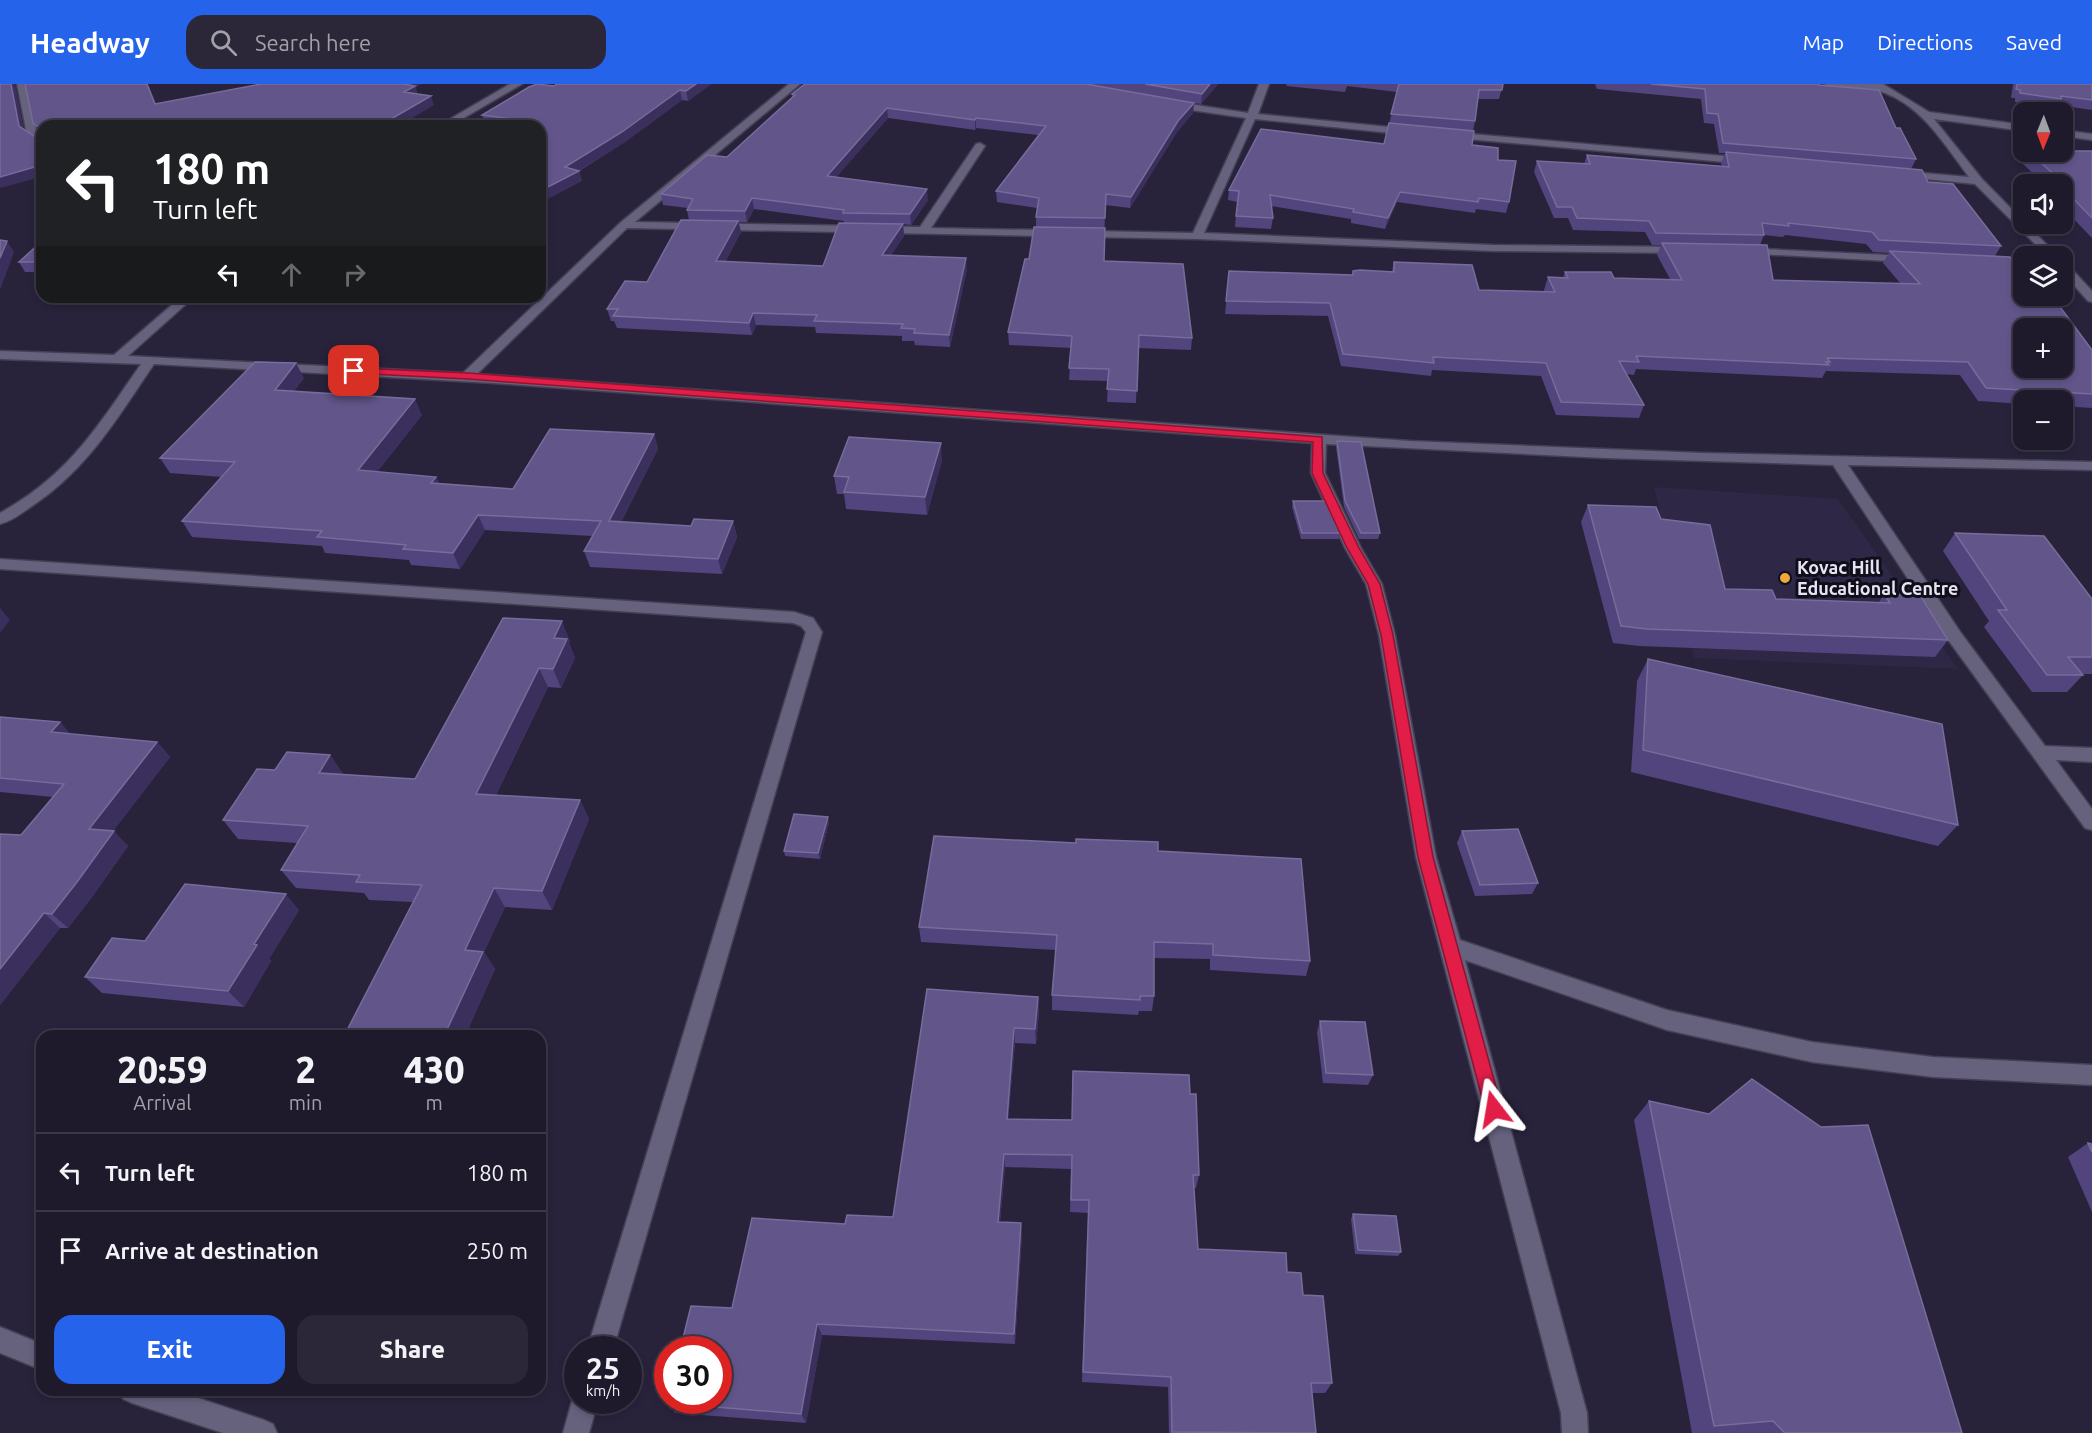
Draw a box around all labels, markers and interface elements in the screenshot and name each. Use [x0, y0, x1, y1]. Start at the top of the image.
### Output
search box [186, 15, 606, 69]
icon: search [207, 26, 240, 59]
text: Headway [30, 27, 150, 58]
text: Search here [255, 30, 371, 55]
text: Map [1803, 30, 1844, 54]
text: Directions [1877, 30, 1973, 54]
text: Saved [2006, 30, 2062, 54]
north arrow [2013, 102, 2073, 162]
map controls [2013, 102, 2073, 450]
icon: left [54, 144, 132, 222]
text: 180 m [153, 145, 270, 192]
button: sound [2013, 174, 2073, 234]
text: Turn left [153, 194, 257, 224]
button: layers [2013, 246, 2073, 306]
icon: left [212, 258, 245, 291]
icon: ahead [275, 258, 308, 291]
icon: right [338, 258, 371, 291]
button: + [2013, 318, 2073, 378]
pin [328, 345, 379, 396]
icon: arrive [337, 354, 370, 387]
button: − [2013, 390, 2073, 450]
place label: Kovac Hill Educational Centre [1797, 557, 1958, 598]
marker: Kovac Hill Educational Centre [1778, 571, 1792, 585]
text: 20:59 [117, 1049, 207, 1090]
text: 2 [295, 1049, 316, 1090]
text: 430 [404, 1049, 465, 1090]
position arrow [1462, 1077, 1526, 1141]
text: Arrival [133, 1091, 192, 1114]
text: min [289, 1091, 322, 1114]
text: m [426, 1091, 443, 1114]
icon: left [54, 1156, 87, 1189]
text: Turn left [105, 1160, 195, 1185]
text: 180 m [467, 1160, 528, 1185]
icon: arrive [54, 1234, 87, 1267]
text: Arrive at destination [105, 1238, 319, 1263]
text: 250 m [467, 1238, 528, 1263]
button: Exit [54, 1315, 285, 1384]
button: Share [297, 1315, 528, 1384]
speed limit sign: 30 [654, 1336, 732, 1414]
text: 25 [586, 1351, 620, 1385]
text: km/h [586, 1382, 620, 1399]

